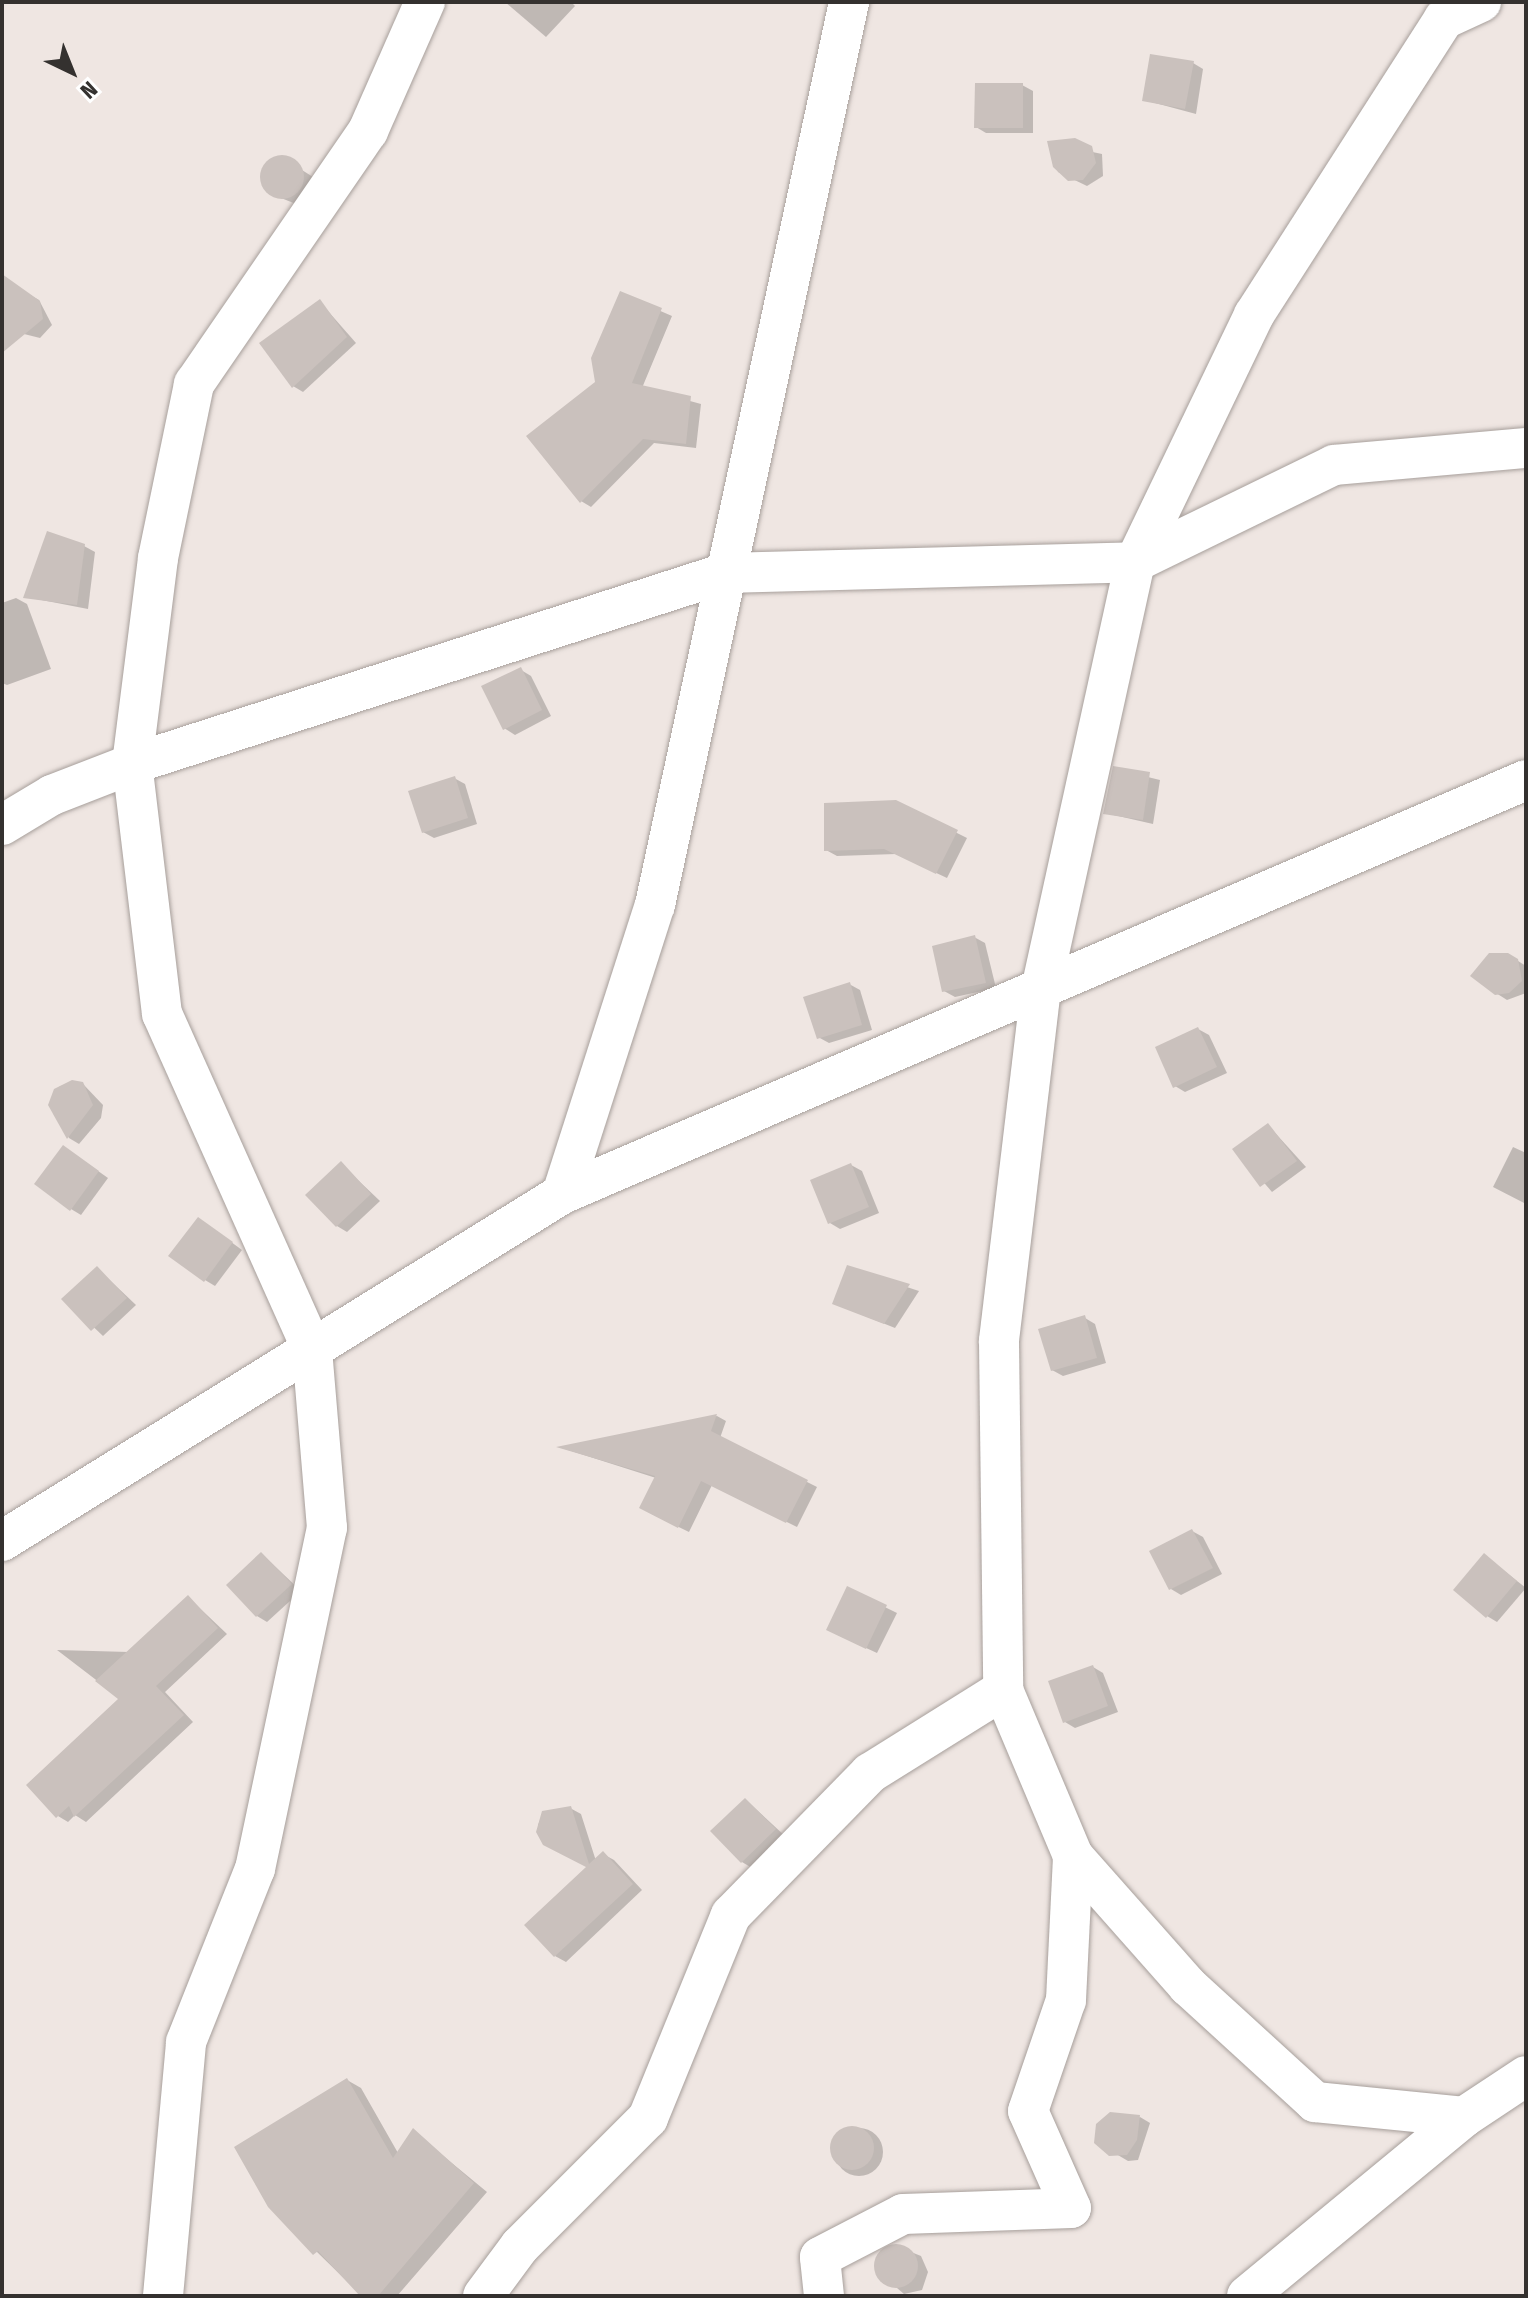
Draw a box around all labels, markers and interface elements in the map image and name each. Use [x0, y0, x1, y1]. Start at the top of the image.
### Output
north arrow [32, 32, 112, 112]
text: N [75, 76, 103, 104]

